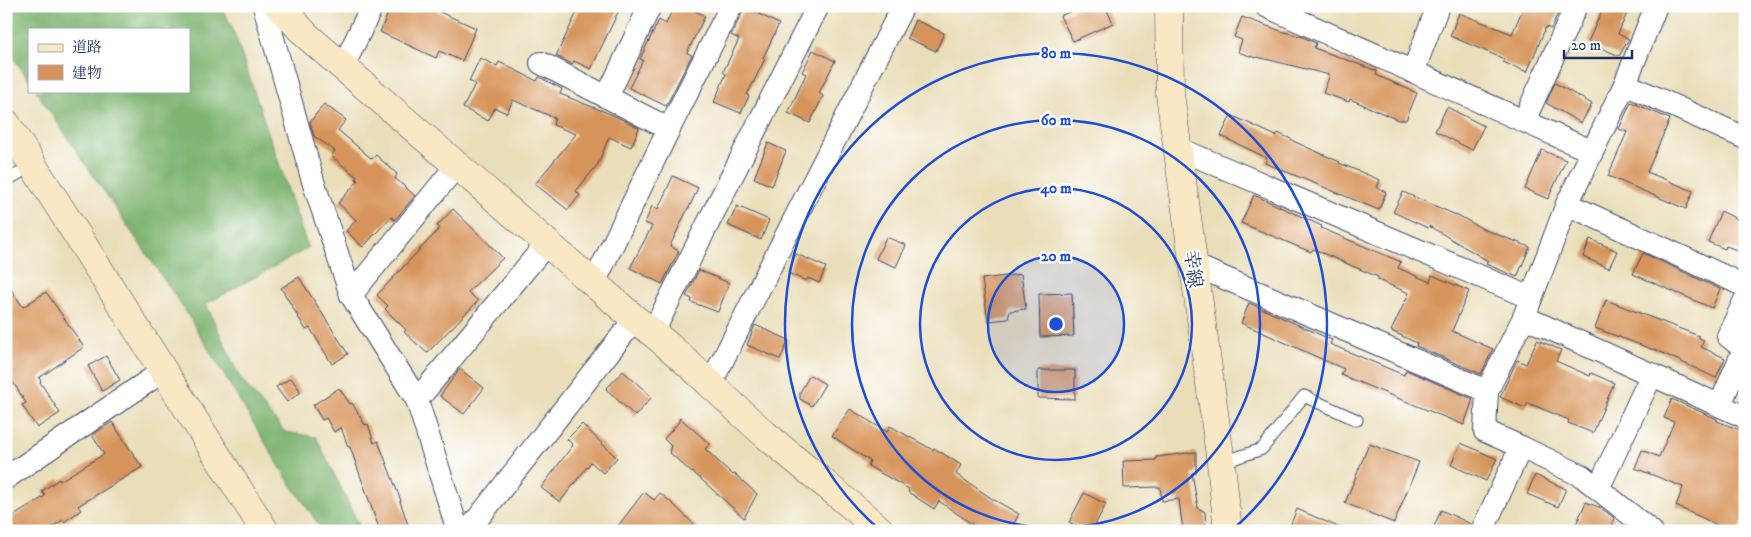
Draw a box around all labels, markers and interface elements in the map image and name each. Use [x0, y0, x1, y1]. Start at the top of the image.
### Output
legend [28, 28, 190, 92]
scale bar [1564, 28, 1631, 60]
text: 20 m [1571, 36, 1601, 55]
text: 道路 [72, 38, 102, 57]
text: 80 m [1041, 44, 1072, 63]
text: 建物 [72, 64, 102, 83]
text: 60 m [1041, 111, 1072, 130]
text: 40 m [1039, 179, 1072, 198]
text: 20 m [1041, 247, 1072, 266]
street label: 幸線 [1178, 249, 1207, 290]
centre of rings [1047, 315, 1065, 333]

